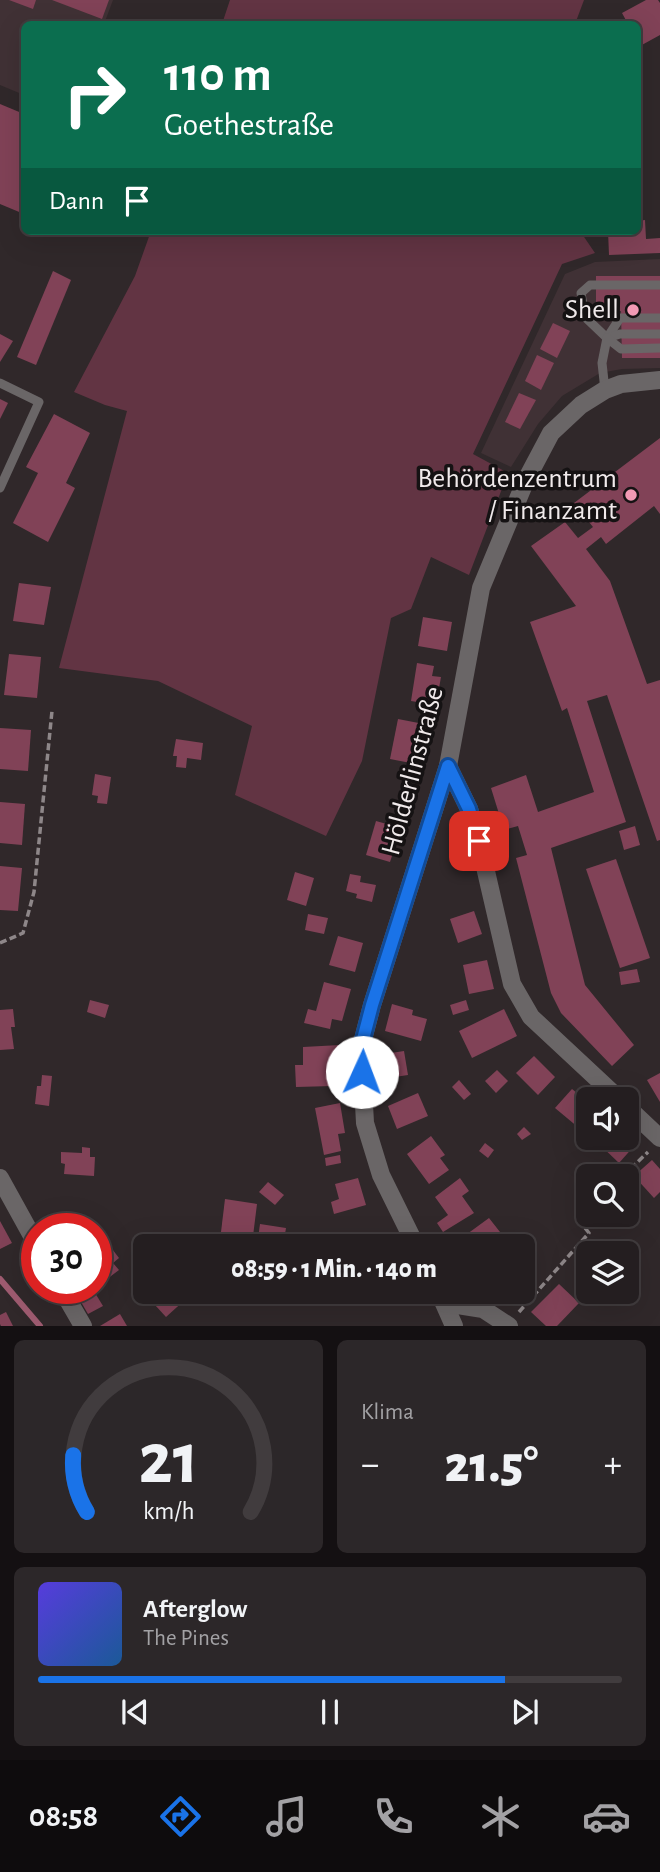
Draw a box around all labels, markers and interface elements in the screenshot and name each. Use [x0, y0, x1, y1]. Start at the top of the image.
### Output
icon: right [49, 49, 140, 140]
text: 110 m [164, 51, 272, 100]
text: Goethestraße [164, 109, 334, 141]
icon: arrive [118, 182, 156, 220]
text: Dann [49, 188, 104, 214]
place label: Shell [565, 296, 619, 324]
marker: Shell [625, 302, 641, 318]
place label: Behördenzentrum / Finanzamt [418, 465, 617, 525]
marker: Behördenzentrum / Finanzamt [623, 487, 639, 503]
street label: Hölderlinstraße [377, 684, 449, 858]
pin [449, 811, 509, 871]
icon: arrive [460, 822, 498, 860]
position arrow [325, 1035, 399, 1109]
map controls [576, 1087, 639, 1304]
button: sound [576, 1087, 639, 1150]
button: search [576, 1164, 639, 1227]
speed limit sign: 30 [21, 1213, 112, 1304]
button: layers [576, 1241, 639, 1304]
text: 08:59 · 1 Min. · 140 m [231, 1256, 437, 1282]
text: Klima [361, 1401, 414, 1424]
text: 21 [138, 1425, 199, 1498]
text: 21.5° [445, 1439, 538, 1491]
text: − [361, 1446, 379, 1484]
text: + [604, 1446, 622, 1484]
text: km/h [143, 1499, 194, 1524]
text: Afterglow [143, 1596, 247, 1622]
text: The Pines [143, 1627, 229, 1650]
icon: previous [116, 1693, 154, 1731]
icon: pause [311, 1693, 349, 1731]
icon: next [506, 1693, 544, 1731]
icon: directions [156, 1792, 205, 1841]
icon: music [262, 1792, 311, 1841]
icon: phone [369, 1792, 418, 1841]
icon: climate [476, 1792, 525, 1841]
icon: car [582, 1792, 631, 1841]
text: 08:58 [29, 1800, 98, 1832]

